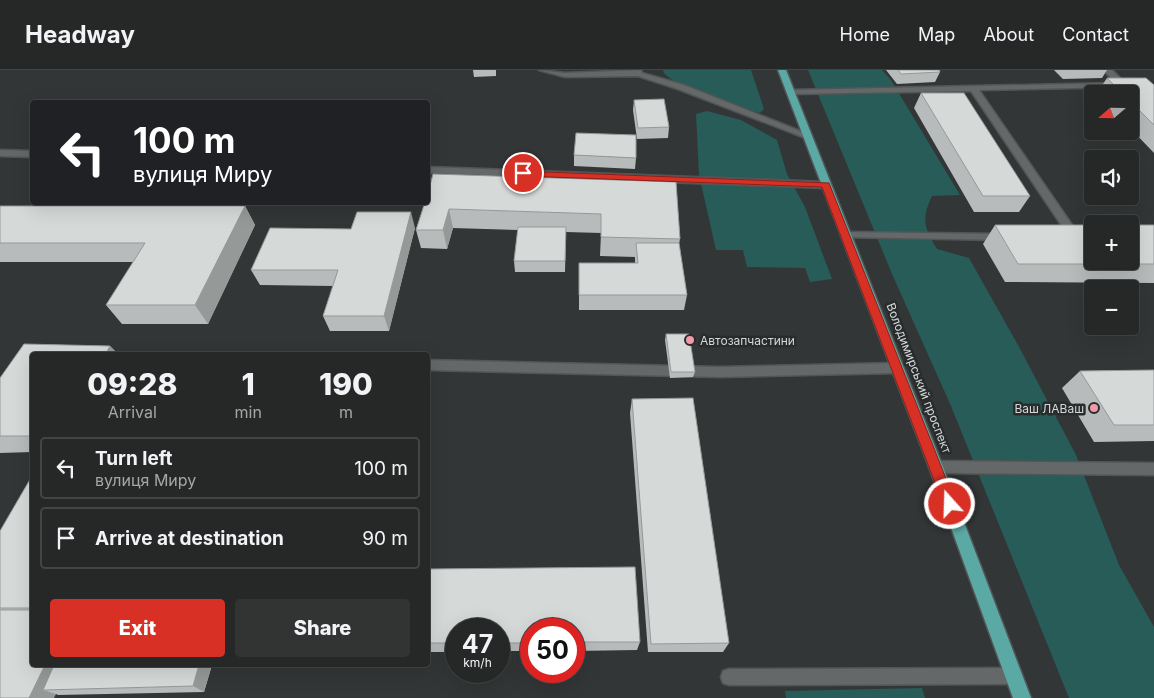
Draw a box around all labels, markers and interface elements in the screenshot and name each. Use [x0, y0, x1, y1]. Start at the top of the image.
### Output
text: Headway [25, 20, 135, 49]
text: Home [840, 24, 890, 45]
text: Map [918, 24, 955, 45]
text: About [983, 24, 1034, 45]
text: Contact [1062, 24, 1129, 45]
north arrow [1084, 85, 1139, 140]
map controls [1084, 85, 1139, 335]
text: 100 m [133, 119, 236, 161]
icon: left [50, 120, 115, 185]
button: sound [1084, 150, 1139, 205]
pin [502, 152, 544, 194]
icon: arrive [509, 159, 537, 187]
text: вулиця Миру [133, 161, 272, 187]
button: + [1084, 215, 1139, 270]
button: − [1084, 280, 1139, 335]
street label: Володимирський проспект [883, 301, 955, 456]
place label: Автозапчастини [700, 333, 795, 348]
marker: Автозапчастини [684, 334, 696, 346]
text: 09:28 [87, 366, 177, 402]
text: 1 [242, 366, 255, 402]
text: 190 [319, 366, 373, 402]
place label: Ваш ЛАВаш [1014, 401, 1084, 416]
text: Arrival [108, 402, 157, 422]
text: min [235, 402, 262, 422]
text: m [339, 402, 353, 422]
marker: Ваш ЛАВаш [1088, 402, 1100, 414]
text: Turn left [95, 447, 173, 470]
icon: left [52, 454, 80, 482]
text: 100 m [354, 457, 408, 480]
text: вулиця Миру [95, 470, 196, 490]
position arrow [923, 477, 975, 529]
icon: arrive [52, 524, 80, 552]
text: Arrive at destination [95, 527, 284, 550]
text: 90 m [362, 527, 408, 550]
button: Exit [50, 599, 225, 657]
button: Share [235, 599, 410, 657]
speed limit sign: 50 [520, 618, 585, 683]
text: 47 [462, 629, 493, 659]
text: km/h [463, 655, 492, 670]

